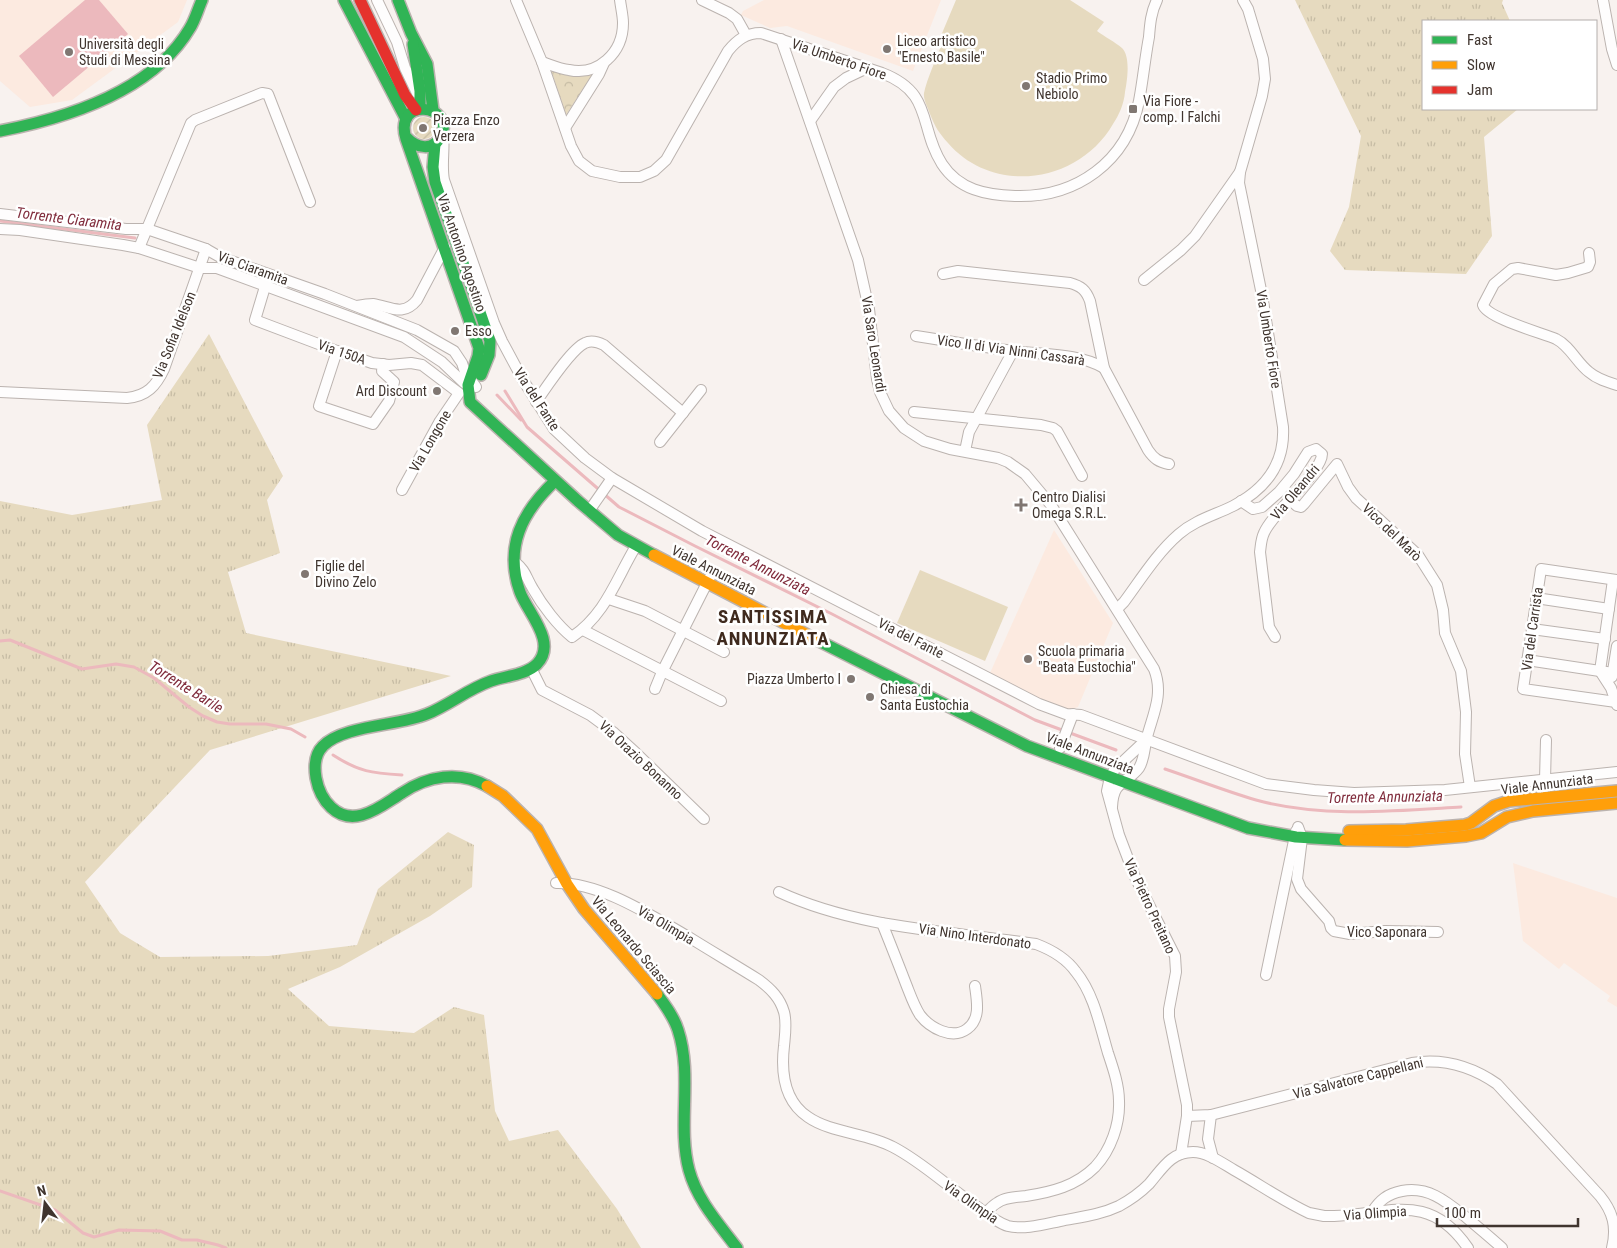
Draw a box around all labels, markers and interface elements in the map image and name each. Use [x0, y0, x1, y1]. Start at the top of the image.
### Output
legend [1422, 20, 1597, 110]
text: Fast [1467, 31, 1492, 49]
place label: Liceo artistico "Ernesto Basile" [897, 33, 985, 65]
street label: Via Umberto Fiore [789, 35, 889, 83]
place label: Università degli Studi di Messina [79, 36, 171, 68]
marker: Liceo artistico "Ernesto Basile" [881, 43, 893, 55]
marker: Università degli Studi di Messina [63, 46, 75, 58]
text: Slow [1467, 56, 1496, 74]
place label: Stadio Primo Nebiolo [1036, 70, 1107, 102]
marker: Stadio Primo Nebiolo [1020, 80, 1032, 92]
text: Jam [1467, 81, 1493, 99]
place label: Via Fiore - comp. I Falchi [1143, 93, 1220, 125]
marker: Via Fiore - comp. I Falchi [1127, 103, 1139, 115]
place label: Piazza Enzo Verzera [433, 112, 500, 144]
marker: Piazza Enzo Verzera [417, 122, 429, 134]
street label: Via Antonino Agostino [434, 192, 490, 314]
water label: Torrente Ciaramita [15, 204, 123, 234]
street label: Via Ciaramita [215, 248, 291, 288]
street label: Via Sofia Idelson [149, 289, 199, 381]
street label: Via Umberto Fiore [1253, 289, 1285, 390]
street label: Via Saro Leonardi [858, 295, 890, 393]
place label: Esso [465, 323, 492, 339]
marker: Esso [449, 325, 461, 337]
street label: Vico II di Via Ninni Cassarà [936, 332, 1086, 368]
street label: Via 150A [316, 336, 368, 368]
street label: Via del Fante [511, 365, 563, 434]
place label: Ard Discount [356, 383, 427, 399]
marker: Ard Discount [431, 385, 443, 397]
street label: Via Longone [406, 407, 454, 475]
street label: Via Oleandri [1267, 461, 1323, 523]
place label: Centro Dialisi Omega S.R.L. [1032, 489, 1107, 521]
marker: Centro Dialisi Omega S.R.L. [1014, 498, 1028, 512]
street label: Vico del Marò [1359, 500, 1425, 564]
water label: Torrente Annunziata [702, 531, 814, 599]
street label: Viale Annunziata [669, 542, 759, 598]
place label: Figlie del Divino Zelo [315, 558, 376, 590]
marker: Figlie del Divino Zelo [299, 568, 311, 580]
street label: Via del Carrista [1518, 586, 1546, 672]
district label: SANTISSIMA ANNUNZIATA [716, 605, 830, 650]
street label: Via del Fante [875, 615, 947, 662]
place label: Scuola primaria "Beata Eustochia" [1038, 643, 1136, 675]
marker: Scuola primaria "Beata Eustochia" [1022, 653, 1034, 665]
water label: Torrente Barile [146, 657, 227, 717]
place label: Piazza Umberto I [747, 671, 841, 687]
marker: Piazza Umberto I [845, 673, 857, 685]
place label: Chiesa di Santa Eustochia [880, 681, 969, 713]
marker: Chiesa di Santa Eustochia [864, 691, 876, 703]
street label: Via Orazio Bonanno [596, 717, 686, 803]
street label: Viale Annunziata [1044, 729, 1136, 777]
street label: Viale Annunziata [1500, 770, 1594, 798]
water label: Torrente Annunziata [1327, 787, 1443, 807]
street label: Via Pietro Preitano [1121, 856, 1179, 956]
street label: Via Leonardo Sciascia [589, 893, 679, 997]
street label: Via Olimpia [635, 902, 697, 948]
street label: Via Nino Interdonato [918, 920, 1032, 952]
street label: Vico Saponara [1347, 924, 1427, 940]
street label: Via Salvatore Cappellani [1291, 1054, 1425, 1102]
street label: Via Olimpia [941, 1177, 1001, 1227]
north arrow [20, 1178, 70, 1228]
text: N [35, 1182, 48, 1199]
scale bar [1437, 1196, 1578, 1228]
street label: Via Olimpia [1343, 1203, 1407, 1223]
text: 100 m [1444, 1204, 1481, 1222]

